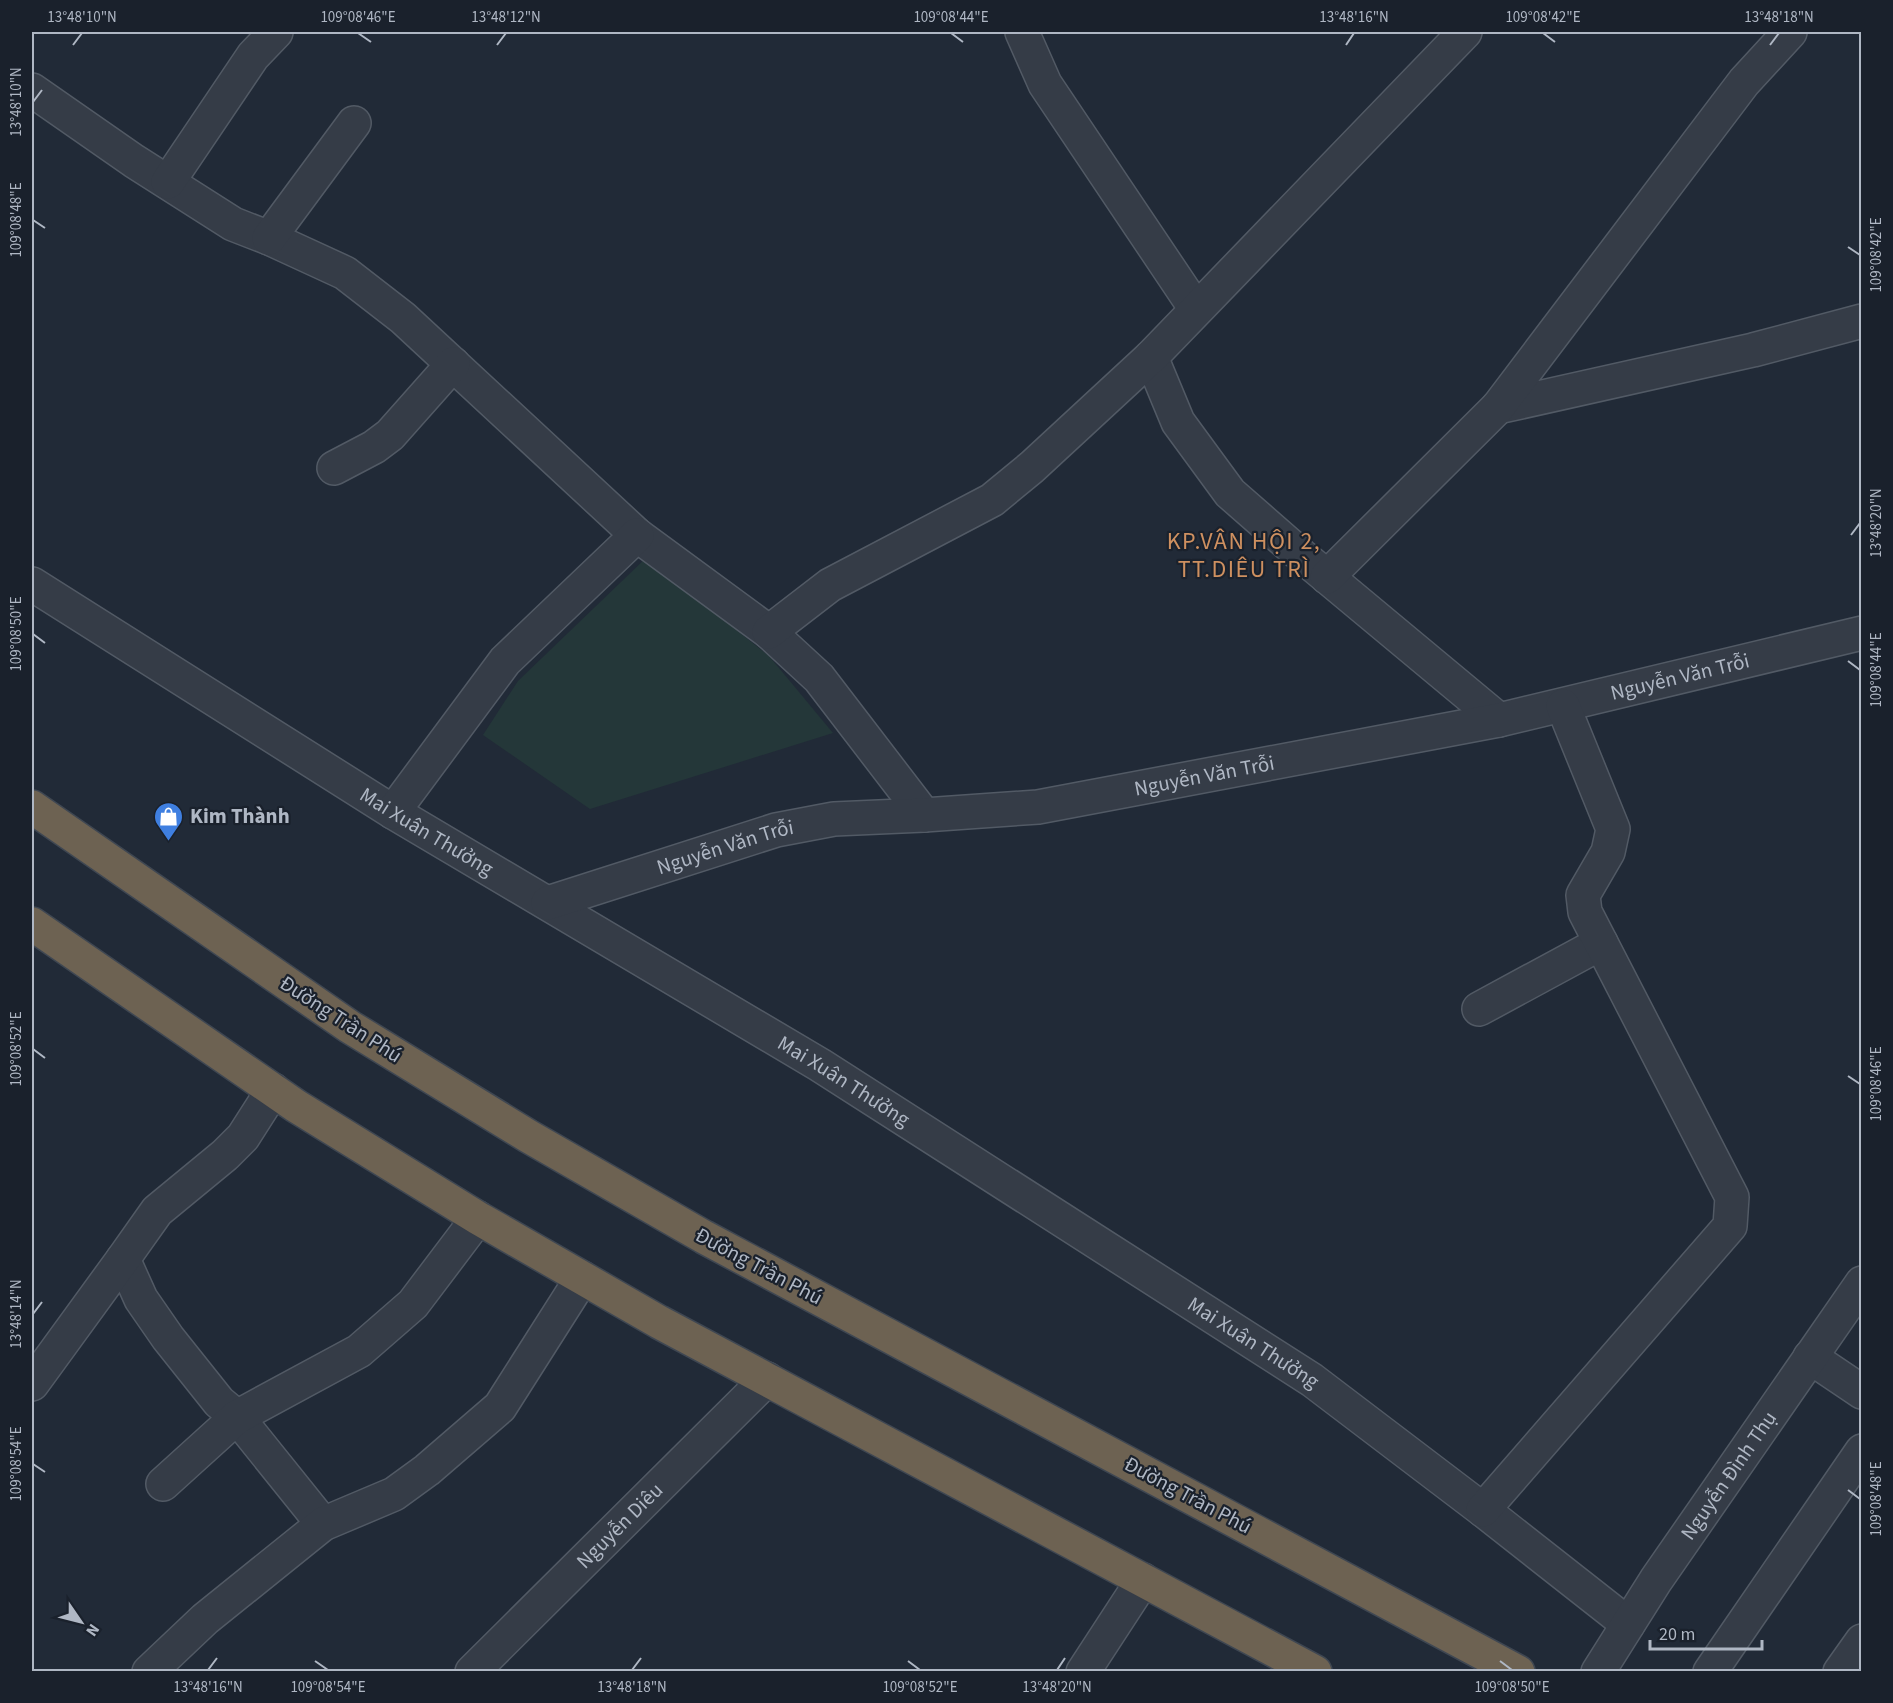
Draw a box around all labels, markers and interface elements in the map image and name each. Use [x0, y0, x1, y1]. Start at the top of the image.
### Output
text: 13°48'10"N [47, 7, 117, 28]
text: 109°08'46"E [320, 7, 396, 28]
text: 13°48'12"N [471, 7, 541, 28]
text: 109°08'44"E [913, 7, 989, 28]
text: 13°48'16"N [1319, 7, 1389, 28]
text: 109°08'42"E [1505, 7, 1581, 28]
text: 13°48'18"N [1744, 7, 1814, 28]
text: 13°48'10"N [6, 67, 27, 137]
text: 109°08'48"E [6, 182, 27, 258]
text: 109°08'42"E [1866, 217, 1887, 293]
text: 13°48'20"N [1866, 488, 1887, 558]
district label: KP.VÂN HỘI 2, TT.DIÊU TRÌ [1167, 524, 1321, 587]
text: 109°08'50"E [6, 596, 27, 672]
text: 109°08'44"E [1866, 632, 1887, 708]
street label: Nguyễn Văn Trỗi [1607, 645, 1753, 708]
street label: Nguyễn Văn Trỗi [1132, 748, 1277, 804]
street label: Mai Xuân Thưởng [354, 780, 500, 884]
shop icon: Kim Thành [153, 800, 185, 842]
place label: Kim Thành [190, 801, 290, 831]
street label: Nguyễn Văn Trỗi [653, 812, 796, 882]
street label: Đường Trần Phú [274, 968, 408, 1070]
text: 109°08'52"E [6, 1011, 27, 1087]
street label: Mai Xuân Thưởng [772, 1028, 916, 1134]
text: 109°08'46"E [1866, 1046, 1887, 1122]
street label: Đường Trần Phú [690, 1220, 828, 1312]
text: 13°48'14"N [6, 1279, 27, 1349]
street label: Mai Xuân Thưởng [1182, 1289, 1326, 1396]
street label: Nguyễn Đình Thụ [1673, 1405, 1784, 1546]
text: 109°08'54"E [6, 1426, 27, 1502]
street label: Đường Trần Phú [1119, 1449, 1257, 1541]
text: 109°08'48"E [1866, 1461, 1887, 1537]
street label: Nguyễn Diêu [569, 1476, 670, 1575]
north arrow [51, 1592, 111, 1652]
scale bar [1650, 1613, 1762, 1651]
text: N [80, 1619, 105, 1641]
text: 20 m [1659, 1622, 1695, 1647]
text: 13°48'16"N [173, 1677, 243, 1698]
text: 109°08'54"E [290, 1677, 366, 1698]
text: 13°48'18"N [597, 1677, 667, 1698]
text: 109°08'52"E [882, 1677, 958, 1698]
text: 13°48'20"N [1022, 1677, 1092, 1698]
text: 109°08'50"E [1474, 1677, 1550, 1698]

